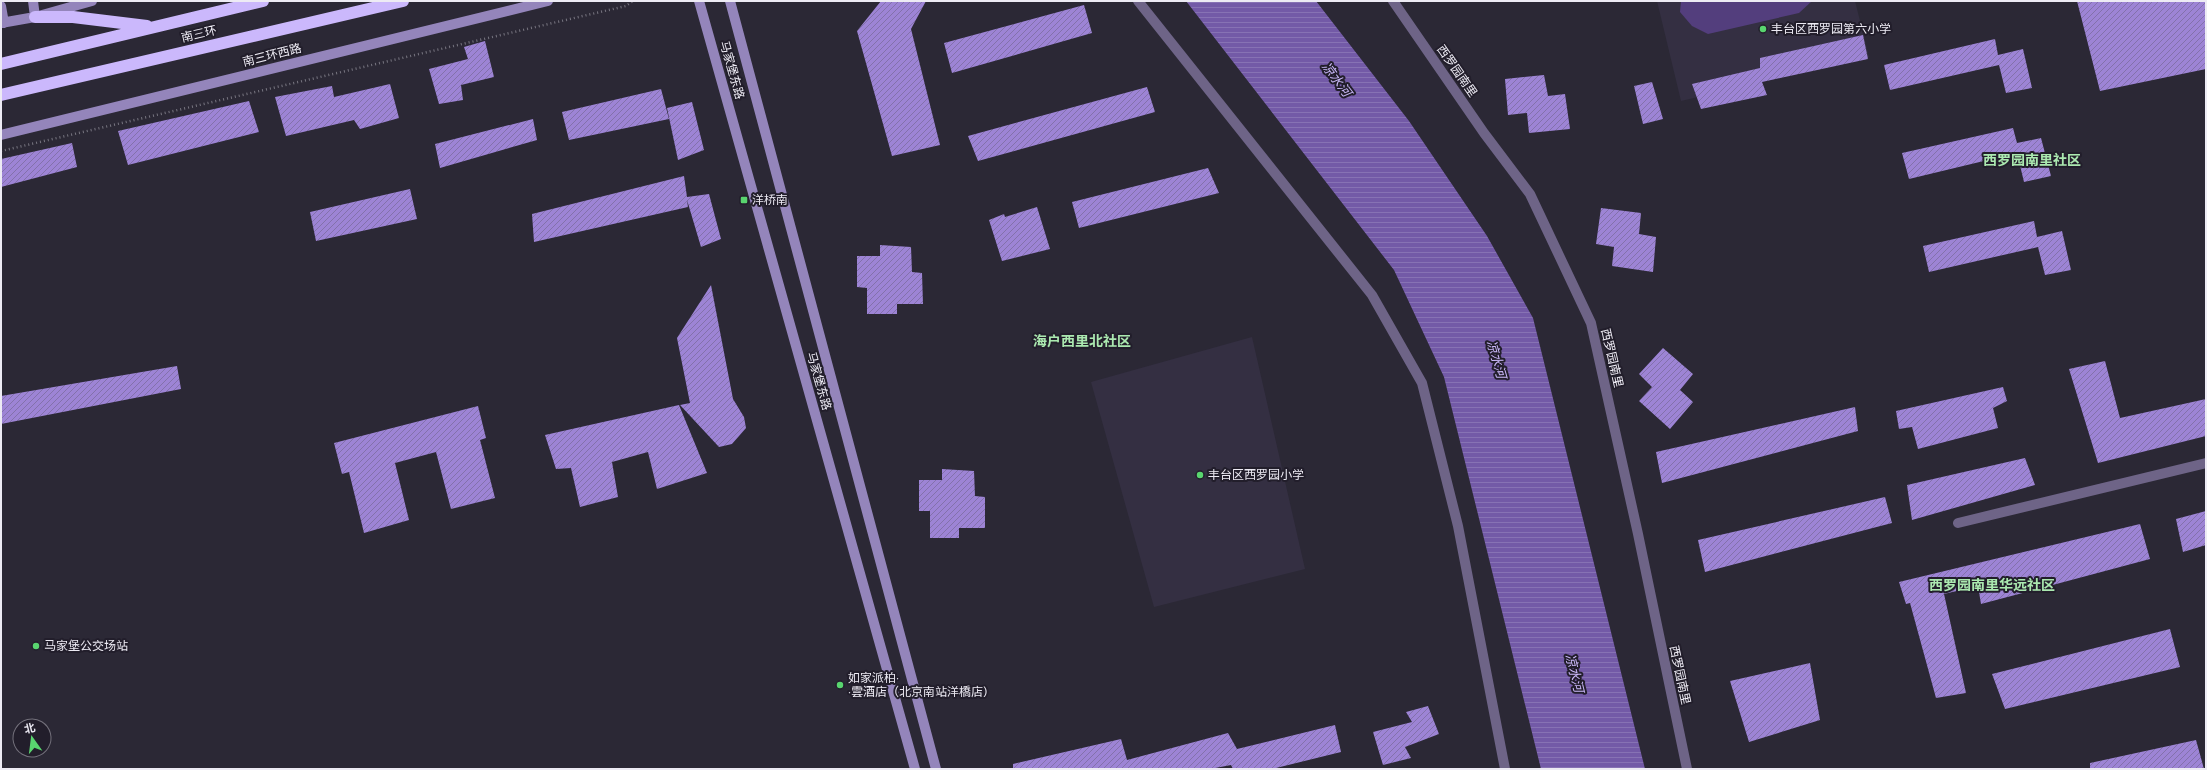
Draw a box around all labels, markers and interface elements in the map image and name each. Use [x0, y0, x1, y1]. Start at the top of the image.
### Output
place label: 丰台区西罗园第六小学 [1771, 22, 1891, 36]
street label: 南三环 [180, 23, 218, 45]
marker: 丰台区西罗园第六小学 [1758, 24, 1768, 34]
street label: 马家堡东路 [717, 39, 747, 101]
street label: 南三环西路 [241, 41, 303, 69]
street label: 西罗园南里 [1434, 42, 1480, 100]
water label: 凉水河 [1319, 59, 1356, 102]
district label: 西罗园南里社区 [1983, 152, 2081, 169]
place label: 洋桥南 [752, 193, 788, 207]
marker: 洋桥南 [739, 195, 749, 205]
street label: 西罗园南里 [1598, 327, 1626, 389]
district label: 海户西里北社区 [1033, 333, 1131, 350]
water label: 凉水河 [1484, 338, 1510, 383]
street label: 马家堡东路 [804, 350, 834, 412]
place label: 丰台区西罗园小学 [1208, 468, 1304, 482]
marker: 丰台区西罗园小学 [1195, 470, 1205, 480]
district label: 西罗园南里华远社区 [1929, 577, 2055, 594]
place label: 马家堡公交场站 [44, 639, 128, 653]
marker: 马家堡公交场站 [31, 641, 41, 651]
street label: 西罗园南里 [1667, 644, 1693, 706]
water label: 凉水河 [1563, 652, 1587, 697]
place label: 如家派柏· ·雲酒店（北京南站洋橋店) [848, 671, 987, 699]
marker: 如家派柏· ·雲酒店（北京南站洋橋店) [835, 680, 845, 690]
north arrow [12, 718, 52, 758]
text: 北 [23, 721, 37, 736]

